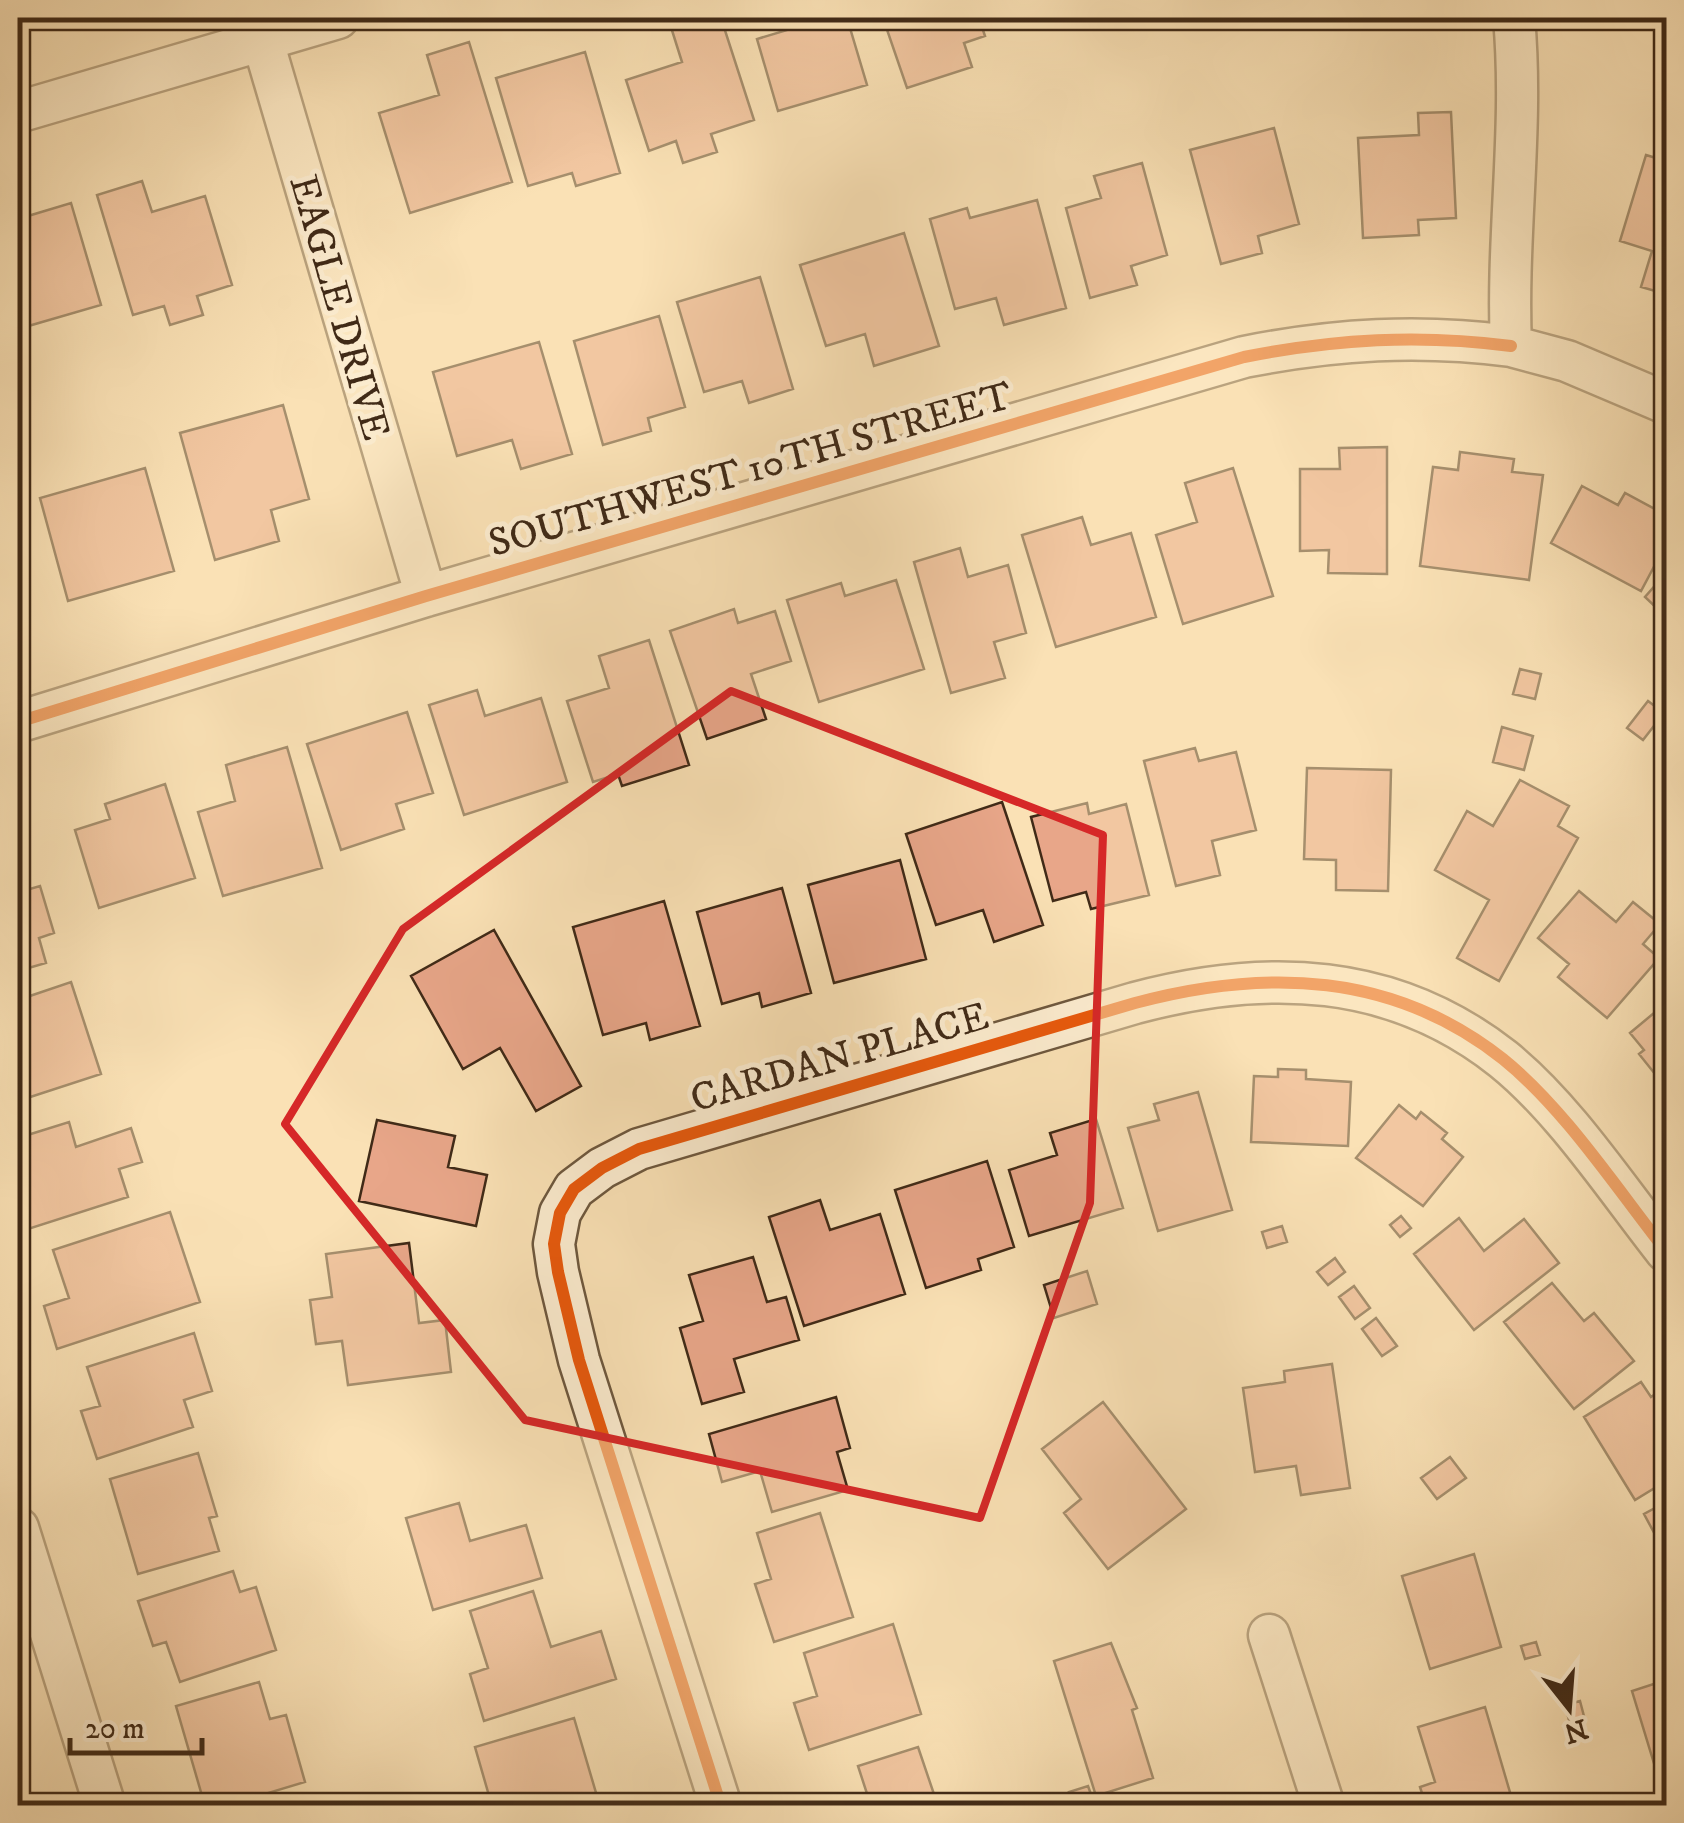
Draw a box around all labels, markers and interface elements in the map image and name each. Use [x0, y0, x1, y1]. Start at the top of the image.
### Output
street label: EAGLE DRIVE [276, 170, 400, 446]
street label: SOUTHWEST 10TH STREET [483, 372, 1018, 570]
street label: CARDAN PLACE [685, 992, 995, 1125]
north arrow [1519, 1658, 1619, 1758]
scale bar [70, 1693, 202, 1755]
text: N [1560, 1710, 1592, 1751]
text: 20 m [85, 1711, 145, 1748]

